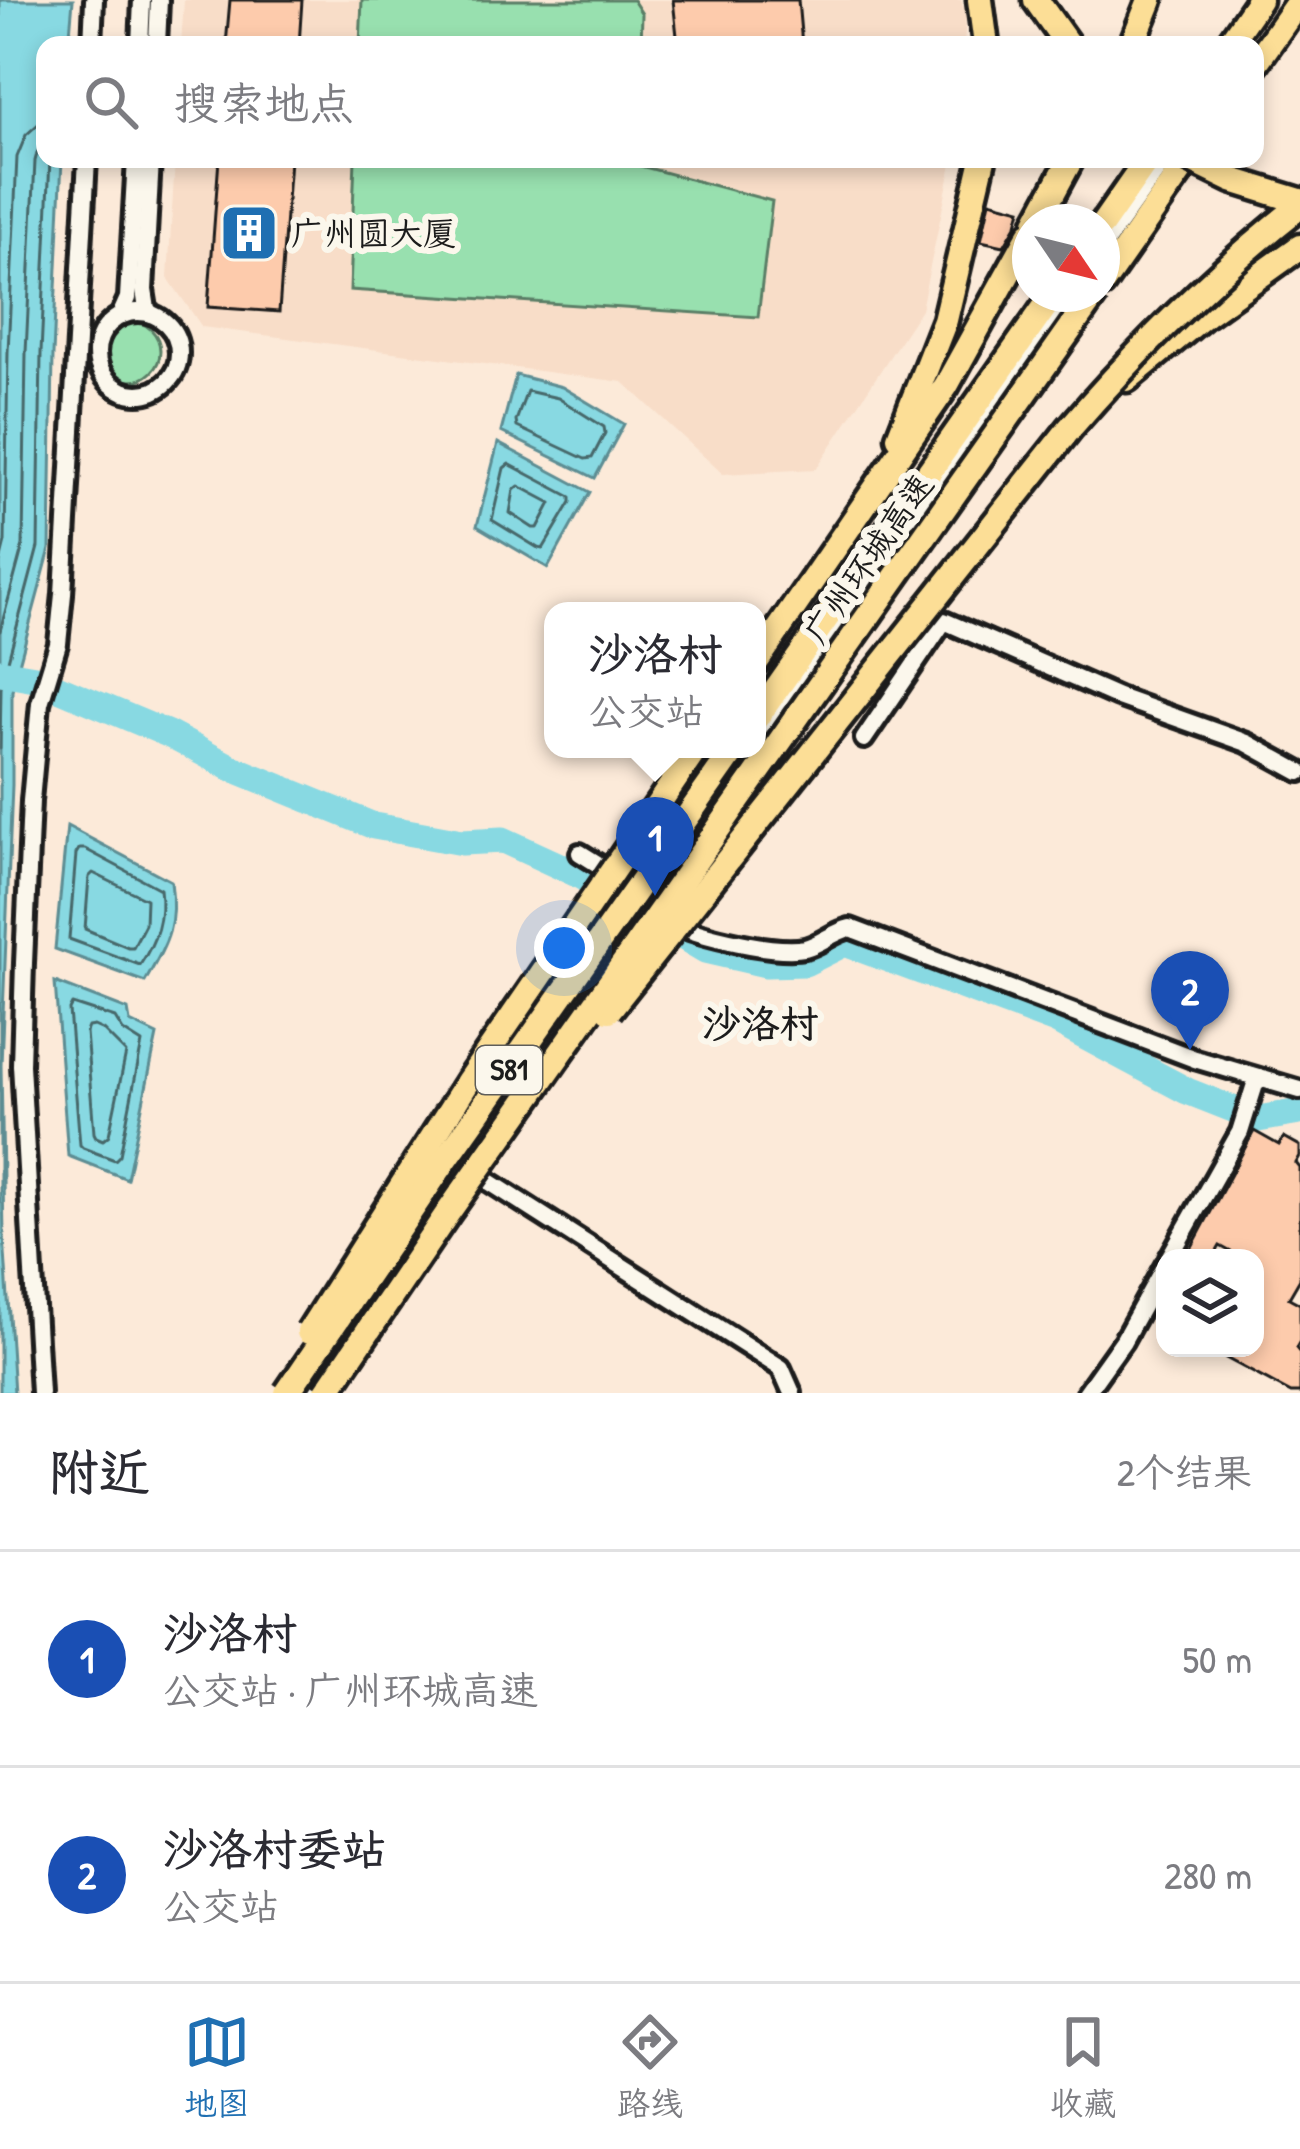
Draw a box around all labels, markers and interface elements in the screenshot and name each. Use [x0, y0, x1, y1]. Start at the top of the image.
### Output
search box [36, 36, 1264, 168]
icon: search [78, 69, 144, 135]
text: 搜索地点 [174, 72, 354, 133]
building icon: 广州圆大厦 [218, 202, 280, 264]
north arrow [1012, 204, 1120, 312]
place label: 广州圆大厦 [291, 211, 456, 255]
street label: 广州环城高速 [793, 464, 943, 652]
popup [544, 602, 766, 758]
text: 沙洛村 [587, 623, 723, 684]
text: 公交站 [587, 684, 705, 737]
pin: 1 [616, 797, 694, 896]
your location [534, 918, 594, 978]
pin: 2 [1151, 951, 1229, 1050]
district label: 沙洛村 [701, 996, 819, 1049]
road number: S81 [476, 1046, 542, 1094]
map controls [1156, 1249, 1264, 1357]
button: layers [1156, 1249, 1264, 1357]
text: 附近 [48, 1437, 150, 1506]
text: 2个结果 [1117, 1445, 1252, 1498]
text: 沙洛村 [162, 1602, 297, 1663]
text: 1 [80, 1632, 94, 1685]
text: 50 m [1183, 1632, 1252, 1685]
text: 公交站 · 广州环城高速 [162, 1663, 539, 1716]
text: 沙洛村委站 [162, 1818, 387, 1879]
text: 2 [78, 1848, 96, 1901]
text: 280 m [1164, 1848, 1252, 1901]
text: 公交站 [162, 1879, 279, 1932]
tab: 地图 [184, 2009, 250, 2125]
tab: 路线 [617, 2009, 683, 2125]
tab: 收藏 [1050, 2009, 1116, 2125]

